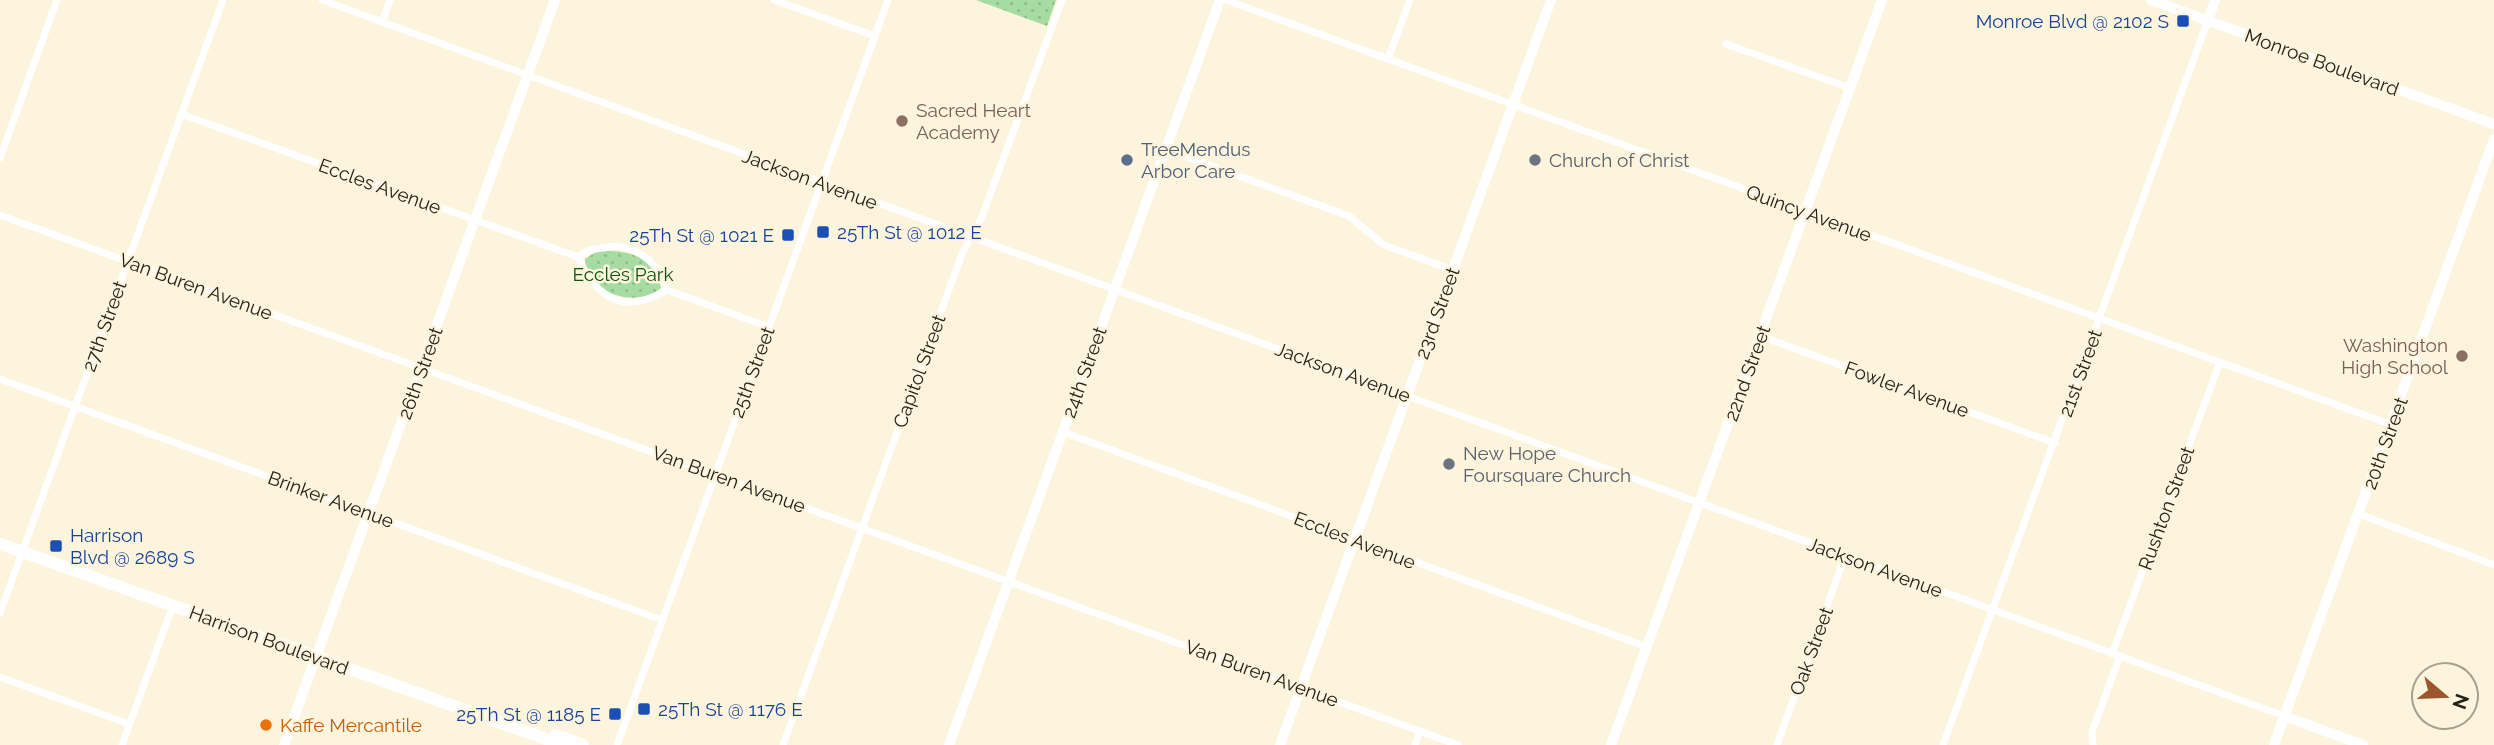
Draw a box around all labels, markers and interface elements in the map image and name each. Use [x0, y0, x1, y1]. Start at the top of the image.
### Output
place label: Monroe Blvd @ 2102 S [1976, 10, 2169, 32]
marker: Monroe Blvd @ 2102 S [2175, 13, 2191, 29]
street label: Monroe Boulevard [2242, 24, 2402, 100]
place label: Sacred Heart Academy [916, 99, 1032, 143]
marker: Sacred Heart Academy [894, 113, 910, 129]
place label: TreeMendus Arbor Care [1141, 138, 1250, 182]
street label: Jackson Avenue [739, 144, 881, 214]
place label: Church of Christ [1549, 149, 1690, 171]
marker: TreeMendus Arbor Care [1119, 152, 1135, 168]
marker: Church of Christ [1527, 152, 1543, 168]
street label: Eccles Avenue [316, 154, 444, 218]
street label: Quincy Avenue [1743, 180, 1875, 246]
place label: 25Th St @ 1012 E [837, 221, 982, 243]
place label: 25Th St @ 1021 E [629, 224, 774, 246]
marker: 25Th St @ 1012 E [815, 224, 831, 240]
marker: 25Th St @ 1021 E [780, 227, 796, 243]
street label: Van Buren Avenue [116, 248, 276, 324]
park label: Eccles Park [572, 263, 674, 285]
street label: 23rd Street [1410, 264, 1464, 362]
street label: 27th Street [77, 277, 131, 374]
street label: Capitol Street [888, 311, 950, 431]
street label: 22nd Street [1720, 322, 1775, 424]
street label: 26th Street [393, 323, 447, 422]
street label: 25th Street [725, 323, 779, 421]
street label: 24th Street [1057, 323, 1111, 421]
street label: 21st Street [2054, 326, 2106, 420]
place label: Washington High School [2341, 334, 2449, 378]
street label: Jackson Avenue [1272, 337, 1414, 407]
marker: Washington High School [2454, 348, 2470, 364]
street label: Fowler Avenue [1842, 356, 1972, 422]
street label: 20th Street [2358, 393, 2412, 492]
street label: Van Buren Avenue [649, 441, 809, 517]
place label: New Hope Foursquare Church [1463, 442, 1631, 486]
street label: Rushton Street [2133, 443, 2199, 573]
marker: New Hope Foursquare Church [1441, 456, 1457, 472]
street label: Brinker Avenue [265, 466, 397, 532]
street label: Eccles Avenue [1291, 507, 1419, 573]
place label: Harrison Blvd @ 2689 S [70, 524, 195, 568]
street label: Jackson Avenue [1804, 532, 1946, 602]
marker: Harrison Blvd @ 2689 S [48, 538, 64, 554]
street label: Harrison Boulevard [186, 601, 352, 679]
street label: Oak Street [1785, 603, 1837, 698]
street label: Van Buren Avenue [1182, 635, 1342, 711]
north arrow [2410, 661, 2480, 731]
text: N [2448, 691, 2474, 712]
place label: 25Th St @ 1176 E [658, 698, 803, 720]
marker: 25Th St @ 1176 E [636, 701, 652, 717]
place label: 25Th St @ 1185 E [456, 703, 601, 725]
marker: 25Th St @ 1185 E [607, 706, 623, 722]
place label: Kaffe Mercantile [280, 714, 422, 736]
marker: Kaffe Mercantile [258, 717, 274, 733]

